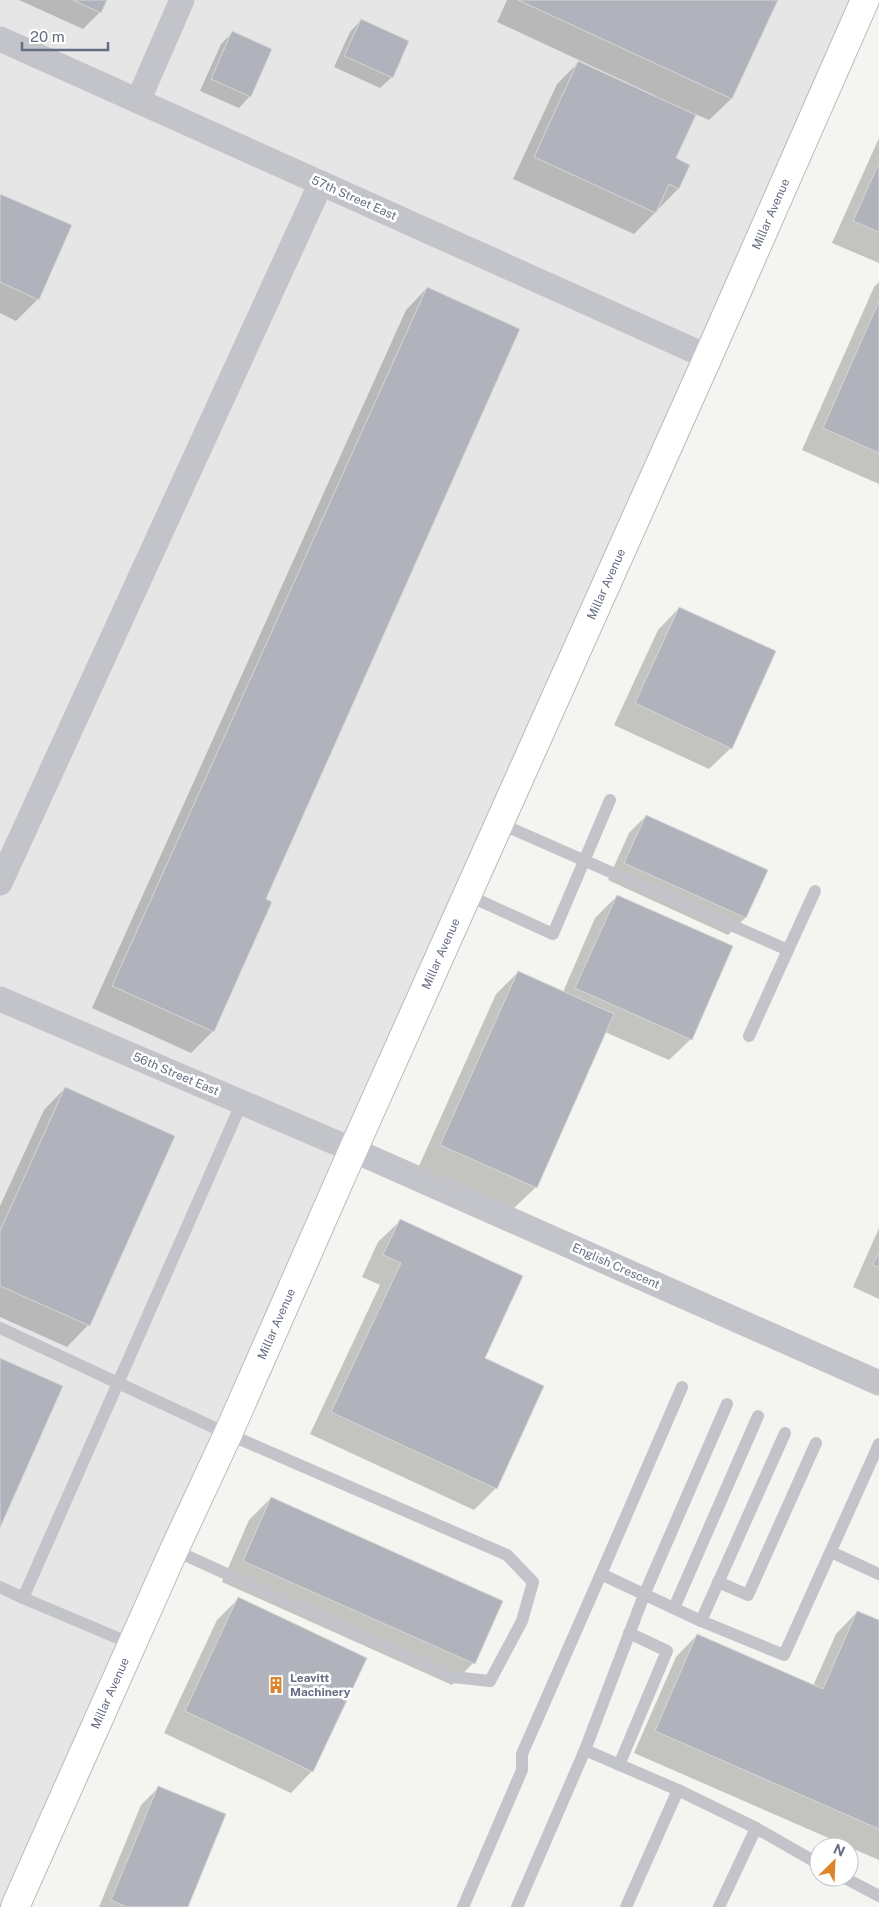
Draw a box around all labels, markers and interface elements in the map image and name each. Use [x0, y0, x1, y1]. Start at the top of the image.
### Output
scale bar [22, 20, 109, 52]
text: 20 m [30, 28, 65, 45]
street label: 57th Street East [309, 173, 399, 223]
street label: Millar Avenue [749, 176, 793, 252]
street label: Millar Avenue [584, 546, 628, 622]
street label: Millar Avenue [419, 916, 463, 991]
street label: 56th Street East [131, 1050, 221, 1099]
street label: English Crescent [570, 1240, 662, 1292]
street label: Millar Avenue [255, 1286, 298, 1362]
street label: Millar Avenue [88, 1655, 132, 1731]
place label: Leavitt Machinery [290, 1671, 351, 1699]
building icon: Leavitt Machinery [266, 1675, 286, 1695]
north arrow [809, 1837, 859, 1887]
text: N [831, 1841, 848, 1860]

